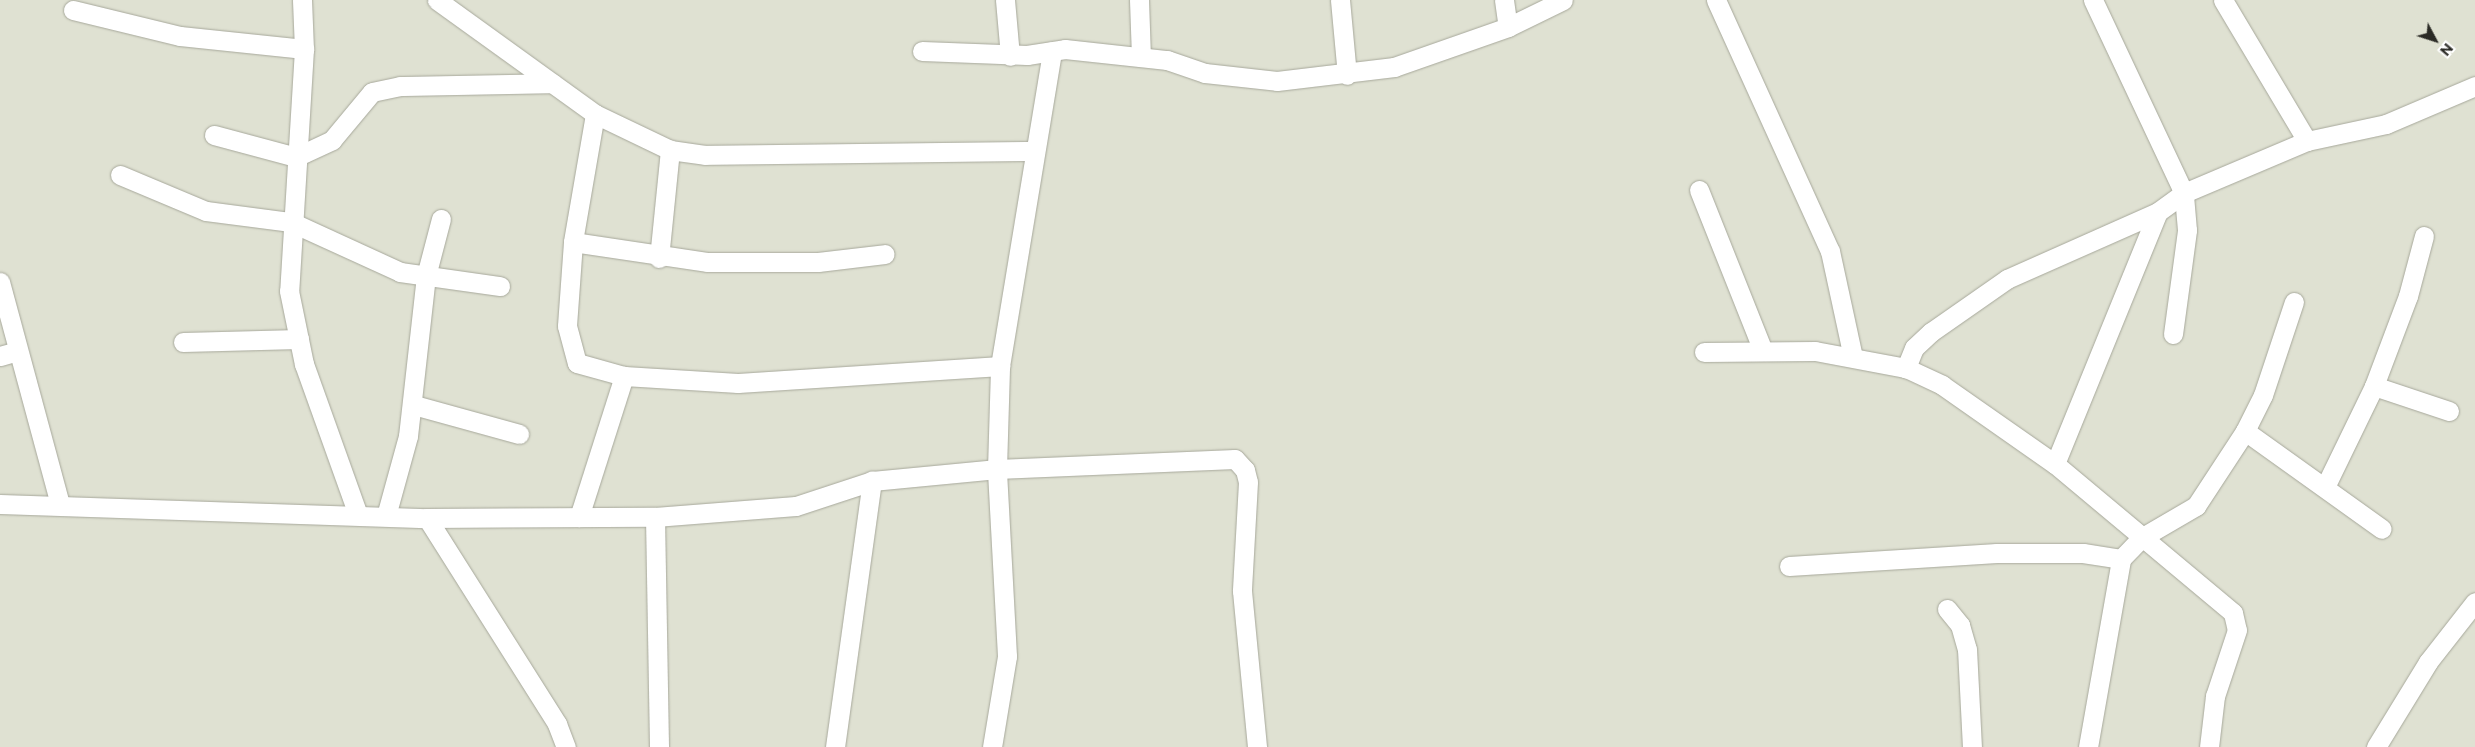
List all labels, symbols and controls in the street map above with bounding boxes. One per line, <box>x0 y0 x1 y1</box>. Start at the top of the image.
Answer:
north arrow <box>2410 15 2460 65</box>
text: N <box>2436 40 2457 60</box>

